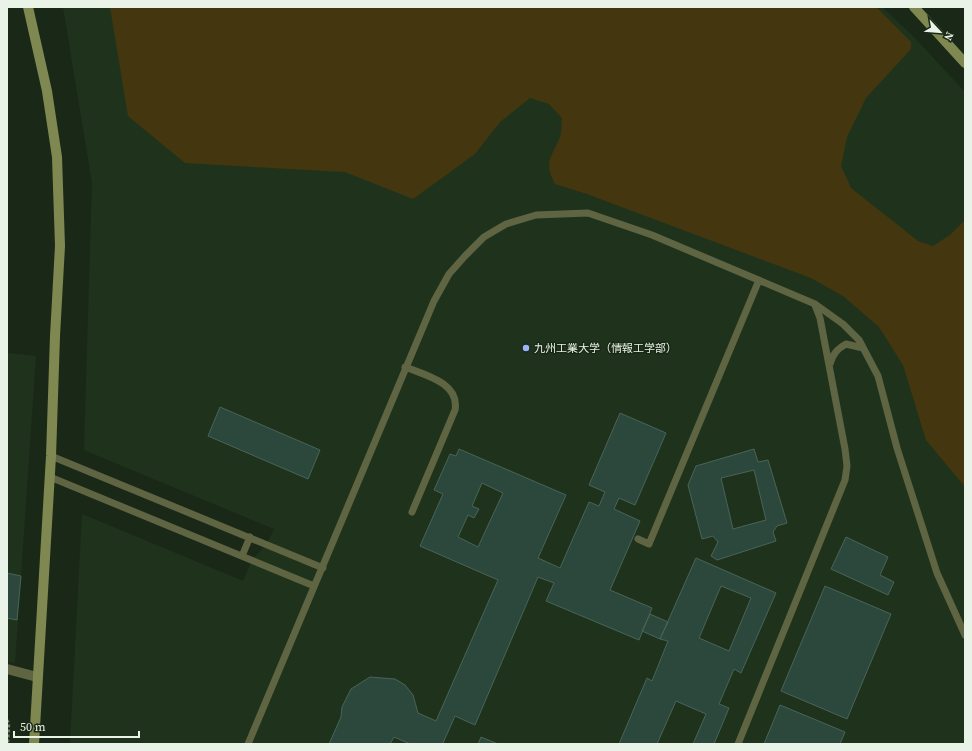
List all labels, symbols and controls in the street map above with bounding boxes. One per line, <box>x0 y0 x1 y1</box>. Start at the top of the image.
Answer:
north arrow <box>920 12 960 52</box>
text: N <box>940 29 957 43</box>
place label: 九州工業大学（情報工学部） <box>534 341 677 356</box>
marker: 九州工業大学（情報工学部） <box>521 343 531 353</box>
scale bar <box>14 713 139 739</box>
text: 50 m <box>20 719 46 735</box>

